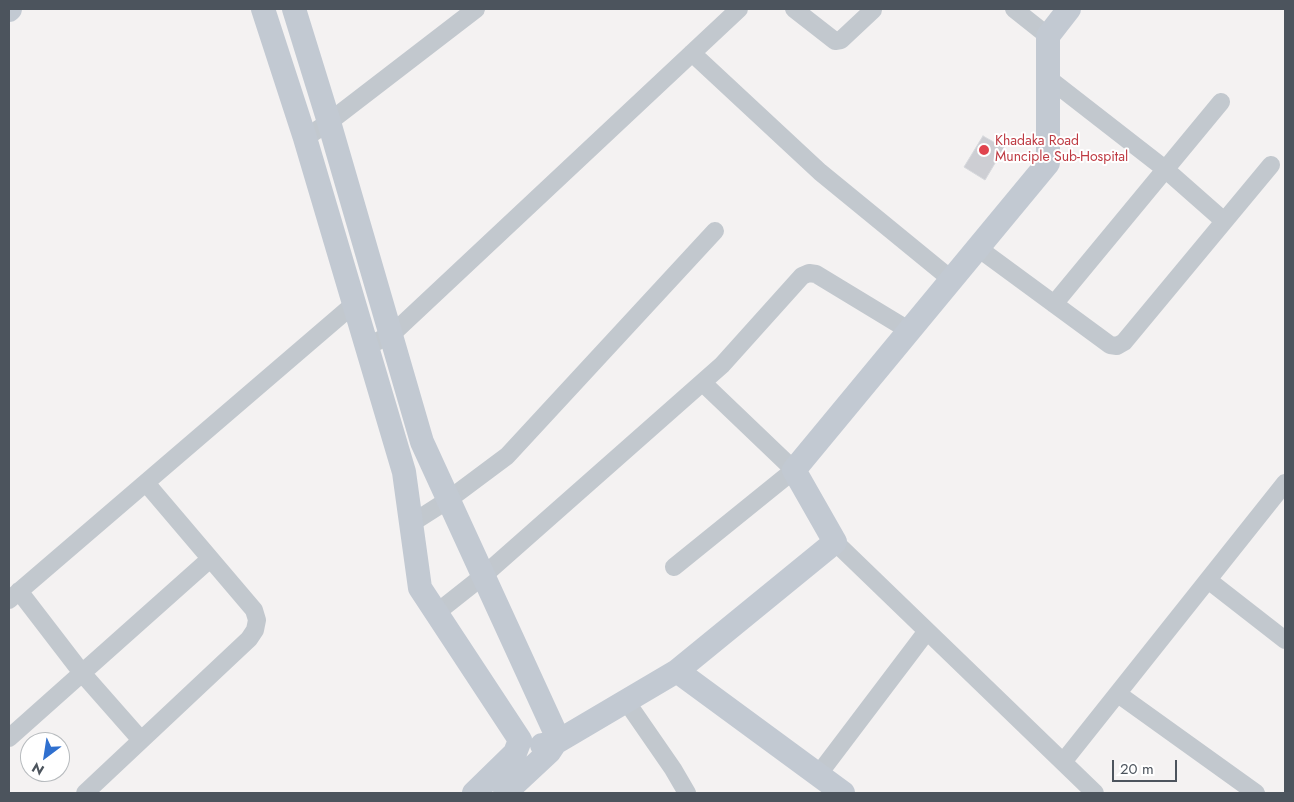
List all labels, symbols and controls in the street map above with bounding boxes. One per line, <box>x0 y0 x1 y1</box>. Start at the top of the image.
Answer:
place label: Khadaka Road Munciple Sub-Hospital <box>995 134 1128 166</box>
marker: Khadaka Road Munciple Sub-Hospital <box>977 143 991 157</box>
north arrow <box>20 732 70 782</box>
scale bar <box>1114 750 1179 782</box>
text: N <box>28 758 48 780</box>
text: 20 m <box>1120 758 1154 780</box>

